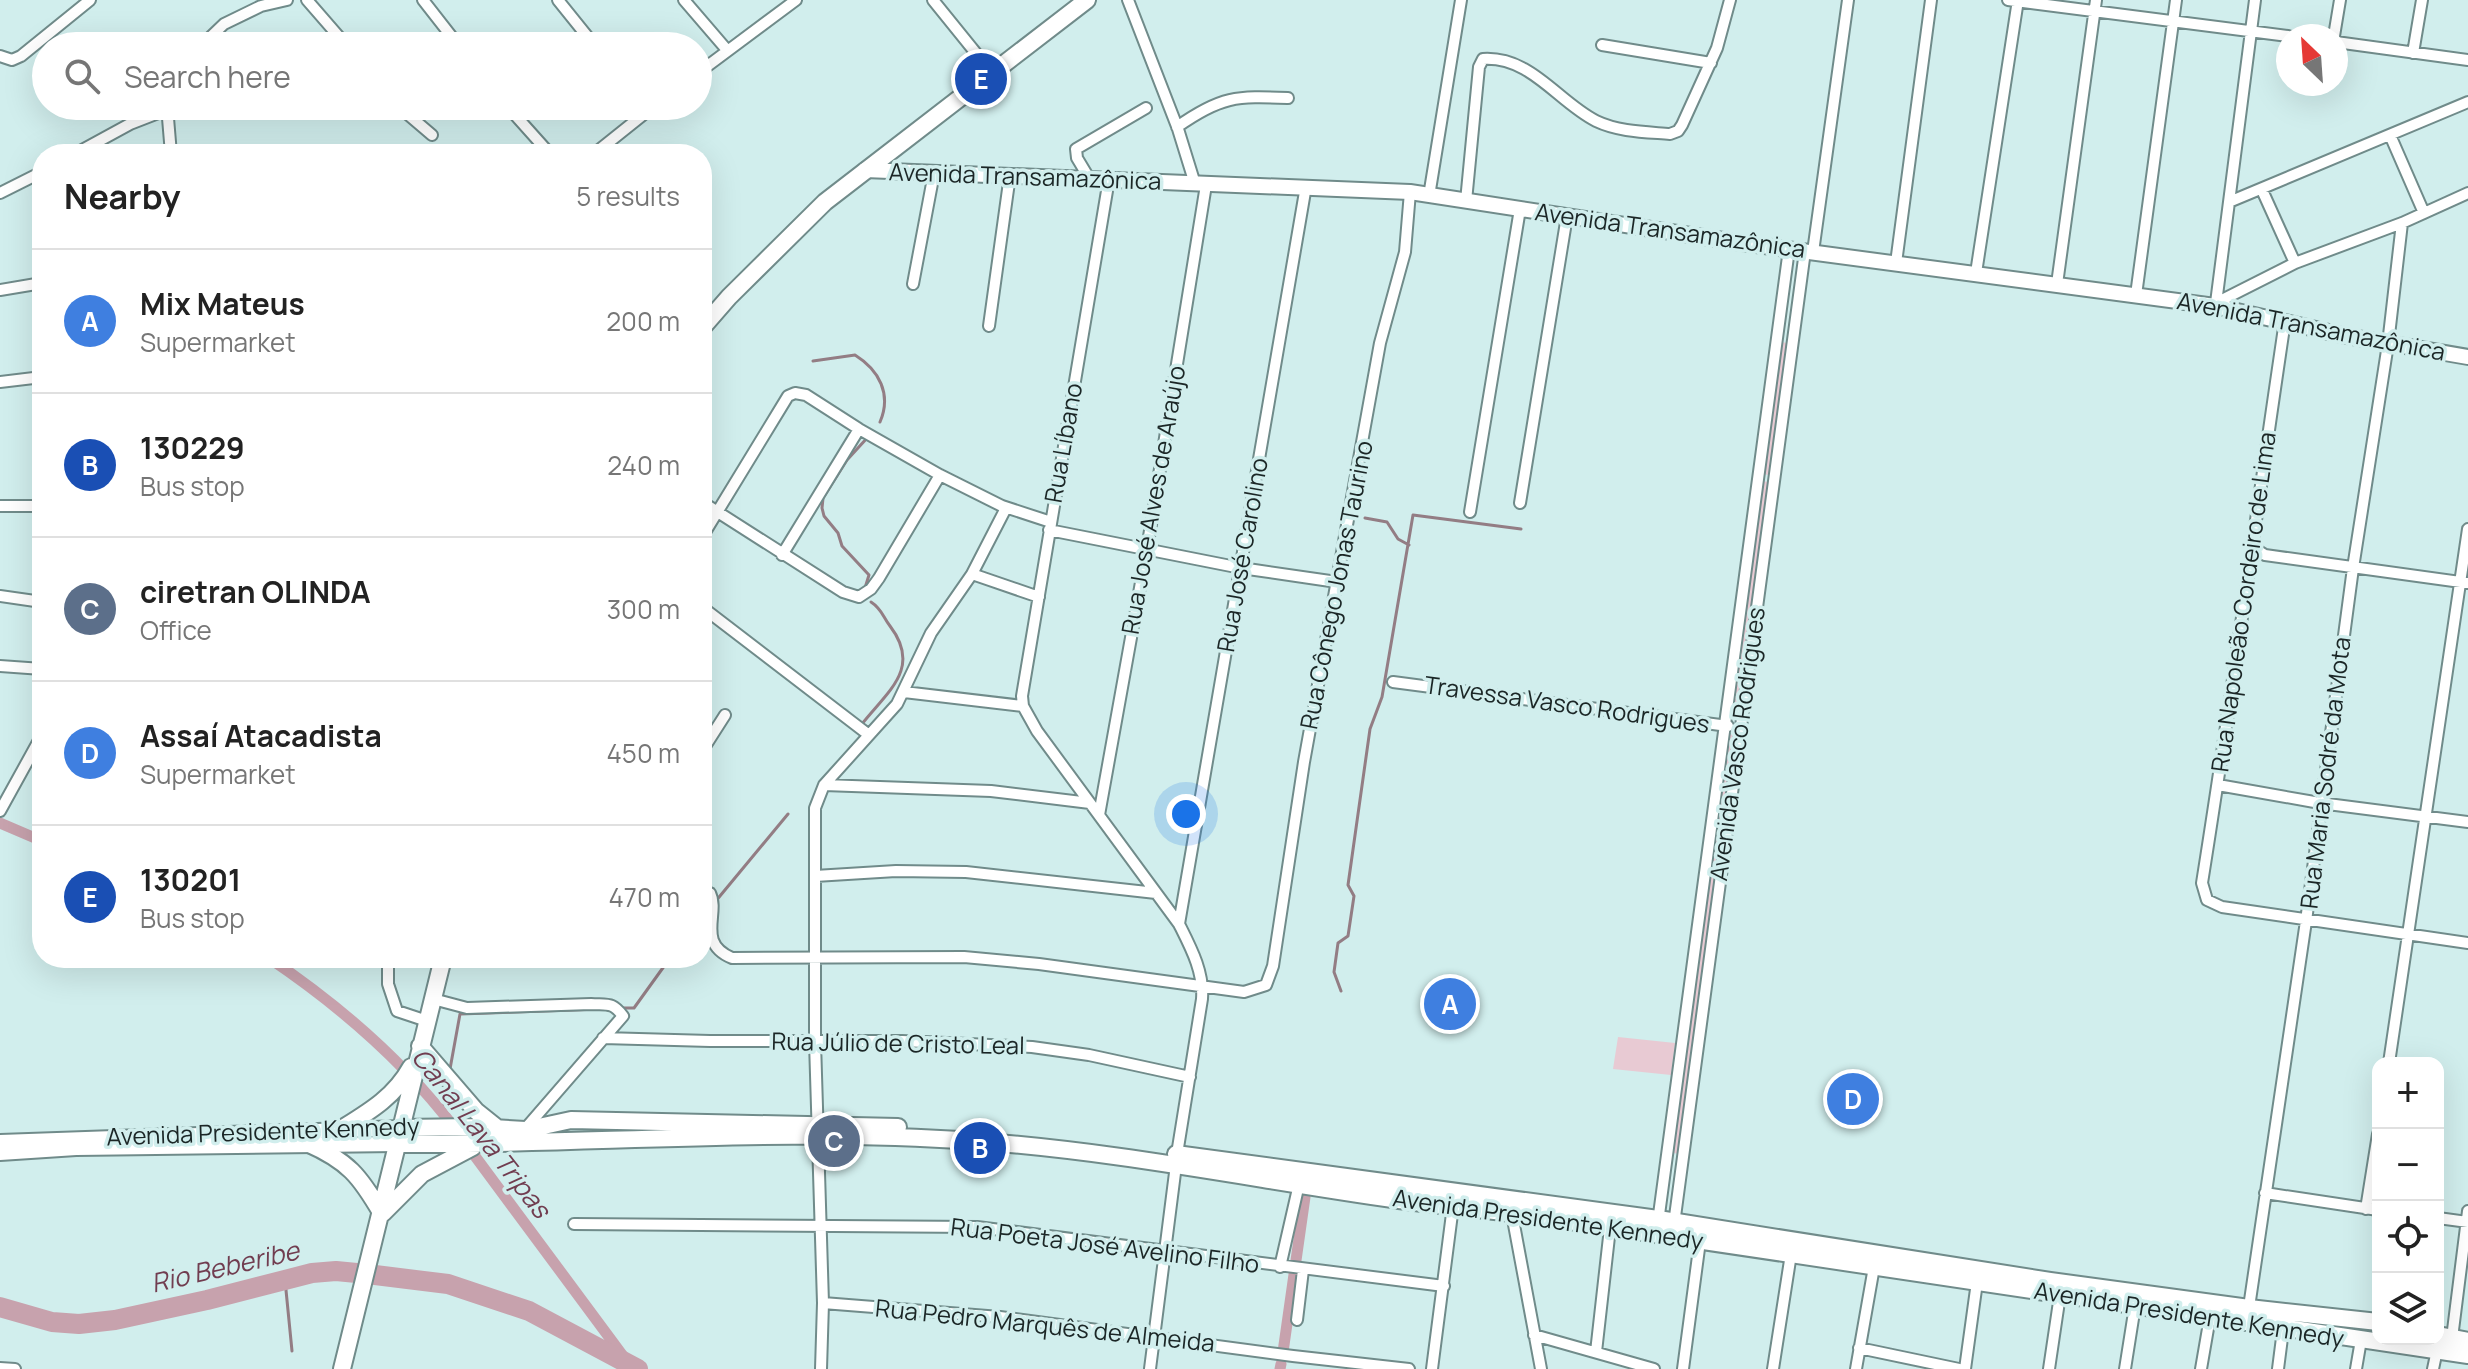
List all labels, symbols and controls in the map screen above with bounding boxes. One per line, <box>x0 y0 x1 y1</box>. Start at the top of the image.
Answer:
north arrow <box>2276 24 2348 96</box>
search box <box>32 32 712 120</box>
pin: E <box>955 49 1007 109</box>
icon: search <box>60 54 104 98</box>
text: Search here <box>124 56 291 97</box>
street label: Avenida Transamazônica <box>888 154 1162 197</box>
text: Nearby <box>64 173 180 219</box>
text: 5 results <box>576 178 680 214</box>
street label: Avenida Transamazônica <box>1533 194 1808 265</box>
text: Mix Mateus <box>140 283 305 324</box>
street label: Avenida Transamazônica <box>2174 283 2448 368</box>
text: A <box>81 303 99 339</box>
text: 200 m <box>606 303 680 339</box>
text: Supermarket <box>140 324 296 360</box>
street label: Rua José Alves de Araújo <box>1113 363 1192 637</box>
street label: Rua Líbano <box>1036 380 1089 505</box>
text: 130229 <box>140 427 245 468</box>
street label: Rua Napoleão Cordeiro de Lima <box>2202 430 2283 774</box>
street label: Rua Cônego Jonas Taurino <box>1291 438 1380 732</box>
text: B <box>82 447 98 483</box>
text: 240 m <box>607 447 680 483</box>
street label: Rua José Carolino <box>1208 455 1275 655</box>
text: Bus stop <box>140 468 245 504</box>
text: ciretran OLINDA <box>140 571 371 612</box>
text: C <box>80 591 100 627</box>
text: 300 m <box>607 591 680 627</box>
street label: Avenida Vasco Rodrigues <box>1701 605 1772 883</box>
text: Office <box>140 612 212 648</box>
street label: Rua Maria Sodré da Mota <box>2291 635 2358 911</box>
street label: Travessa Vasco Rodrigues <box>1423 667 1712 740</box>
text: Assaí Atacadista <box>140 715 382 756</box>
text: D <box>81 735 99 771</box>
text: 450 m <box>607 735 680 771</box>
text: Supermarket <box>140 756 296 792</box>
your location <box>1166 794 1206 834</box>
text: 130201 <box>140 859 241 900</box>
text: E <box>82 879 98 915</box>
text: 470 m <box>609 879 680 915</box>
text: Bus stop <box>140 900 245 936</box>
pin: A <box>1424 974 1476 1034</box>
street label: Rua Júlio de Cristo Leal <box>771 1024 1025 1061</box>
water label: Canal Lava Tripas <box>404 1040 561 1227</box>
map controls <box>2372 1057 2444 1345</box>
button: + <box>2372 1057 2444 1129</box>
pin: D <box>1827 1069 1879 1129</box>
street label: Avenida Presidente Kennedy <box>106 1109 420 1152</box>
pin: C <box>808 1111 860 1171</box>
pin: B <box>954 1118 1006 1178</box>
button: − <box>2372 1129 2444 1201</box>
street label: Avenida Presidente Kennedy <box>1391 1180 1706 1257</box>
button: locate <box>2372 1201 2444 1273</box>
street label: Rua Poeta José Avelino Filho <box>949 1209 1261 1280</box>
water label: Rio Beberibe <box>147 1231 304 1301</box>
street label: Avenida Presidente Kennedy <box>2032 1273 2347 1354</box>
button: layers <box>2372 1273 2444 1345</box>
street label: Rua Pedro Marquês de Almeida <box>874 1290 1216 1359</box>

